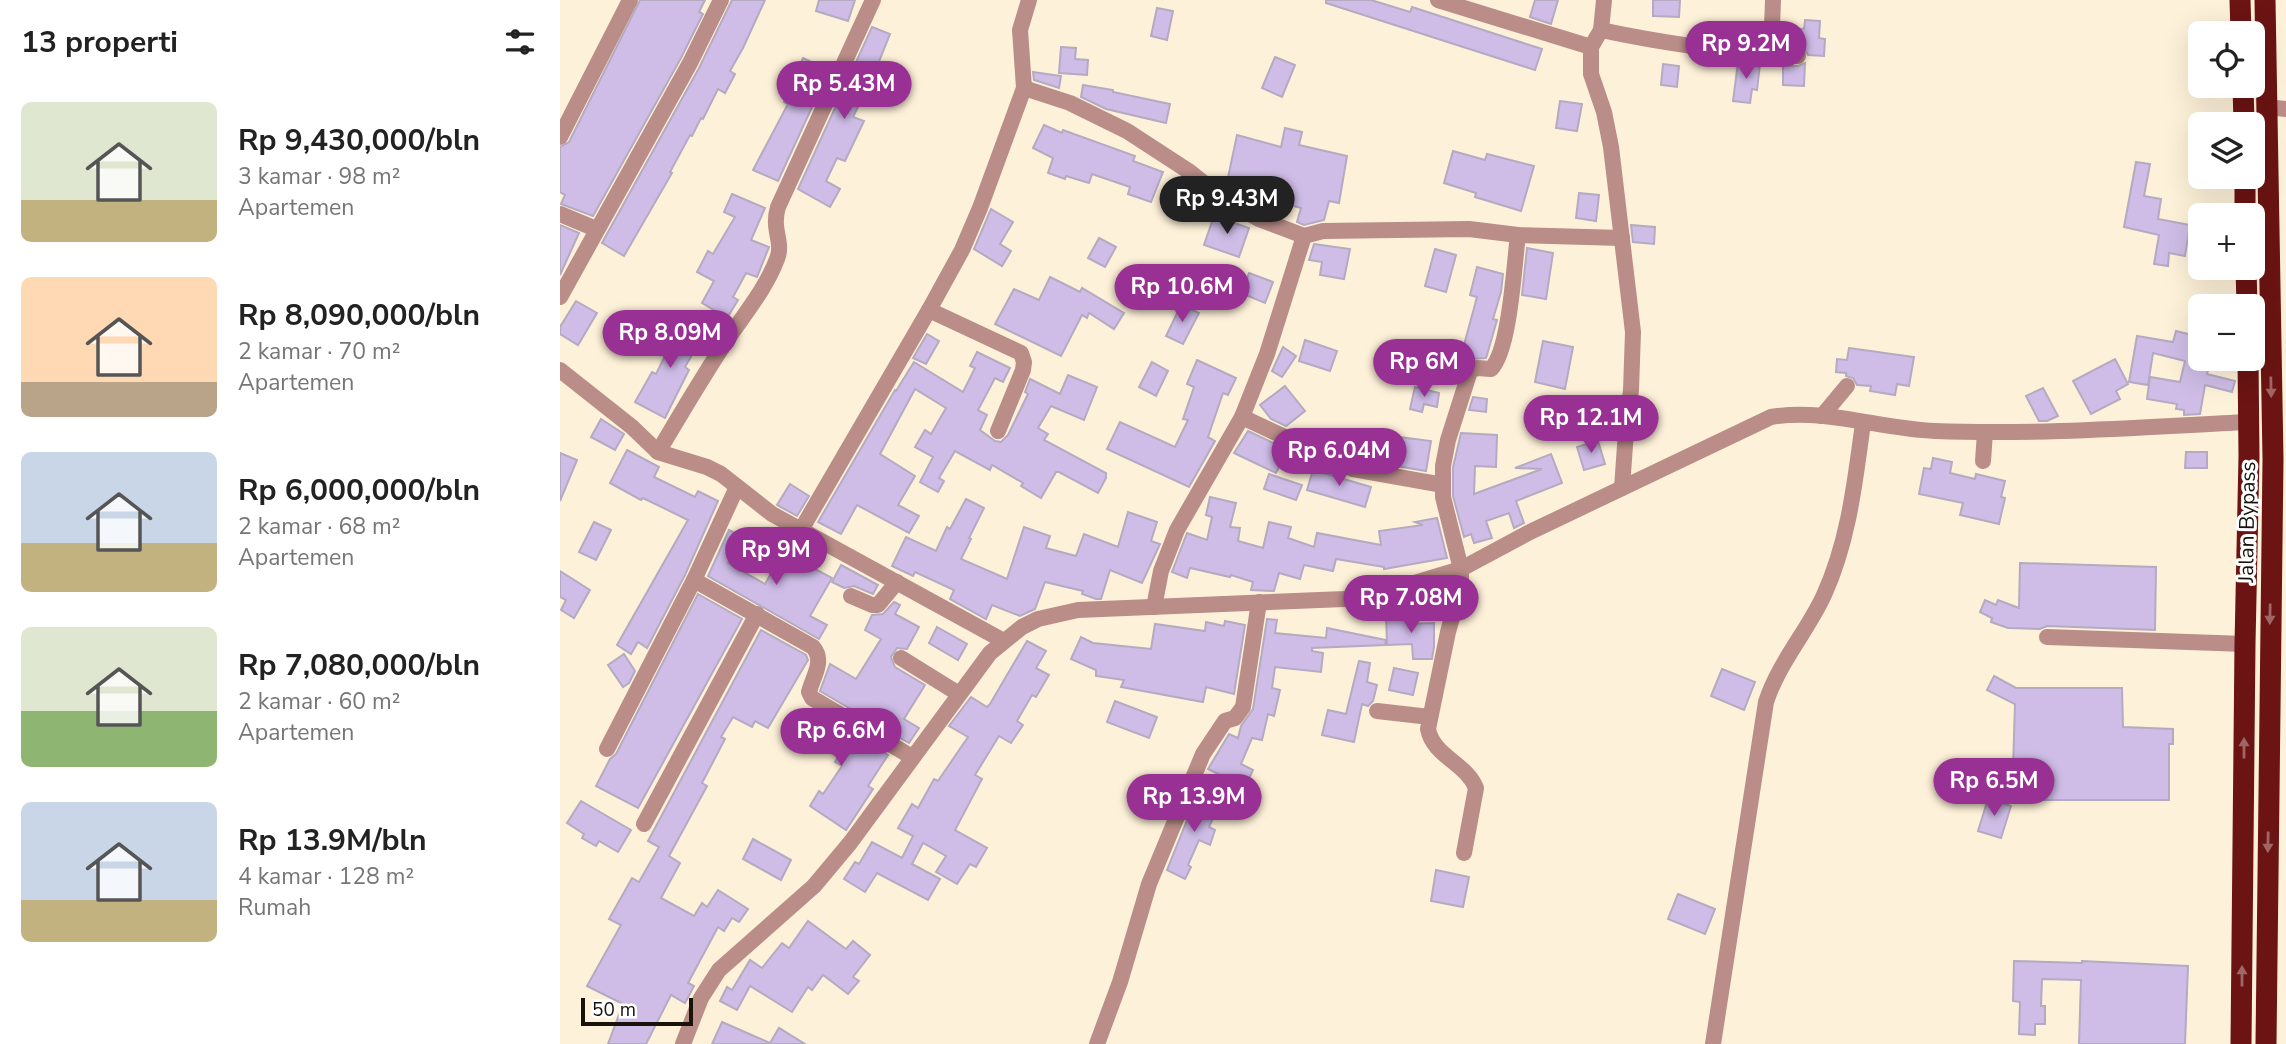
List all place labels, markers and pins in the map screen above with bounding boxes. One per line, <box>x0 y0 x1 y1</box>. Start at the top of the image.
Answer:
pin: Rp 9.2M <box>1681 22 1811 81</box>
pin: Rp 5.43M <box>772 61 916 121</box>
pin: Rp 9.43M <box>1155 176 1299 236</box>
pin: Rp 10.6M <box>1110 264 1254 324</box>
pin: Rp 8.09M <box>598 310 742 370</box>
pin: Rp 6M <box>1375 340 1473 399</box>
pin: Rp 12.1M <box>1519 396 1663 455</box>
pin: Rp 6.04M <box>1267 428 1411 488</box>
pin: Rp 9M <box>727 528 825 587</box>
pin: Rp 7.08M <box>1339 576 1483 635</box>
pin: Rp 6.6M <box>776 708 906 768</box>
pin: Rp 6.5M <box>1929 758 2059 818</box>
pin: Rp 13.9M <box>1122 774 1266 834</box>

